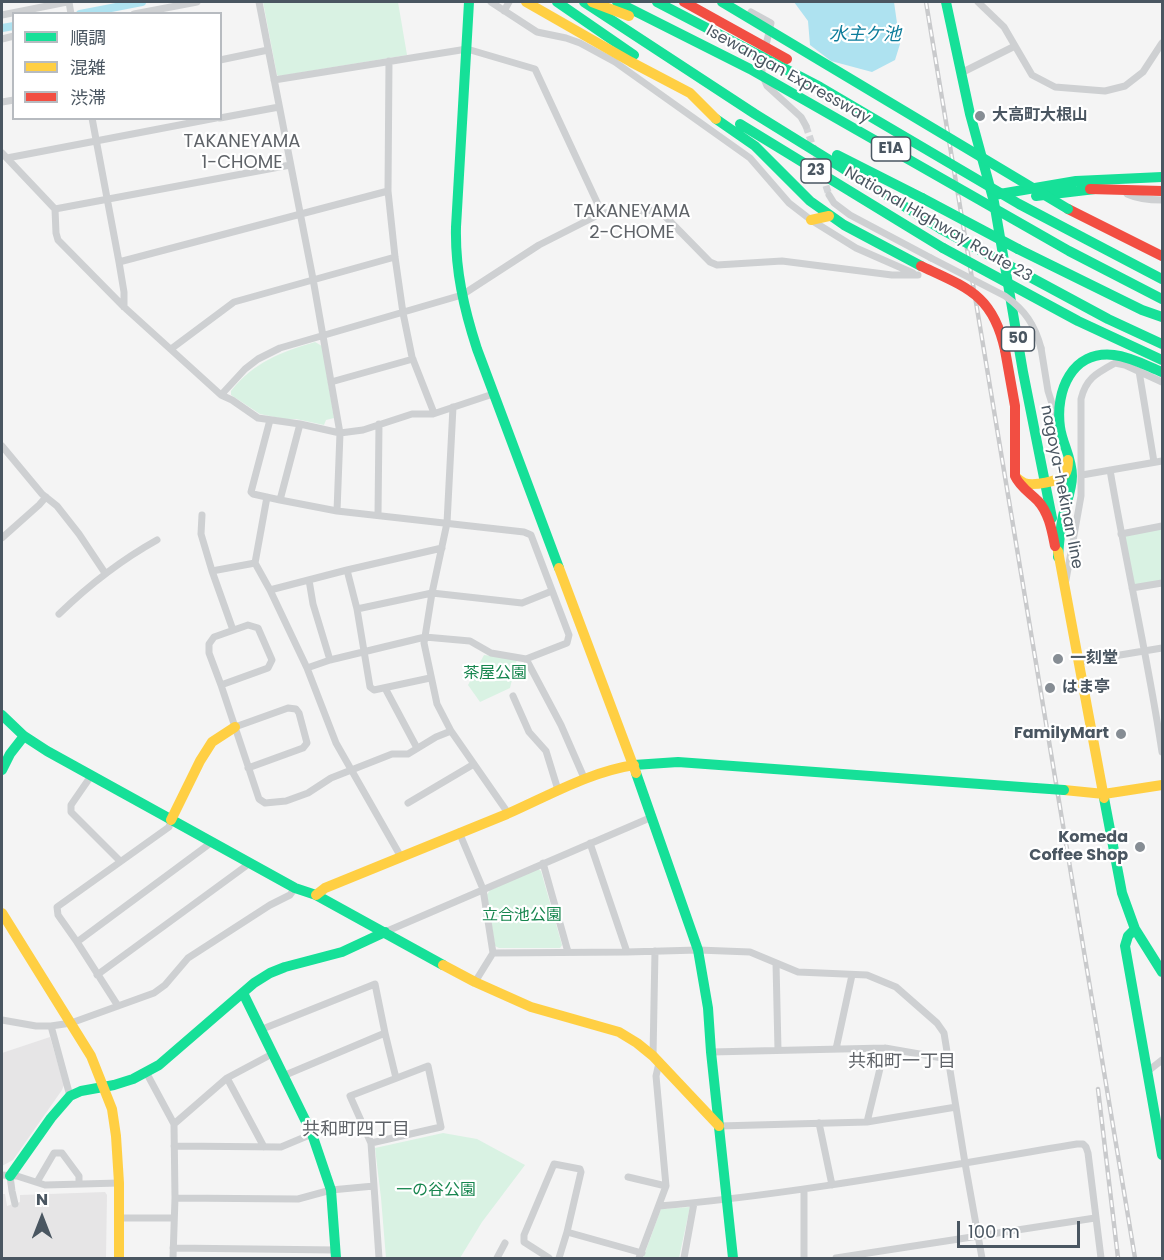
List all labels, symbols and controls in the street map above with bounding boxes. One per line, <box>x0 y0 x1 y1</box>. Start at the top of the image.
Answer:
legend <box>12 12 222 120</box>
street label: Isewangan Expressway <box>703 22 873 128</box>
water label: 水主ケ池 <box>829 24 901 46</box>
text: 順調 <box>70 25 106 50</box>
text: 混雑 <box>70 55 106 80</box>
text: 渋滞 <box>70 85 106 110</box>
place label: 大高町大根山 <box>992 106 1088 126</box>
marker: 大高町大根山 <box>973 109 987 123</box>
district label: TAKANEYAMA 1-CHOME <box>176 131 308 174</box>
road number: E1A <box>872 137 910 161</box>
road number: 23 <box>801 159 831 183</box>
street label: National Highway Route 23 <box>841 163 1035 287</box>
district label: TAKANEYAMA 2-CHOME <box>566 201 698 244</box>
road number: 50 <box>1002 327 1034 351</box>
street label: nagoya-hekinan line <box>1036 403 1086 571</box>
place label: 一刻堂 <box>1070 649 1118 669</box>
marker: 一刻堂 <box>1051 652 1065 666</box>
park label: 茶屋公園 <box>463 664 527 684</box>
place label: はま亭 <box>1062 678 1110 698</box>
marker: はま亭 <box>1043 681 1057 695</box>
place label: FamilyMart <box>1014 724 1109 744</box>
marker: FamilyMart <box>1114 727 1128 741</box>
place label: Komeda Coffee Shop <box>1029 828 1128 866</box>
marker: Komeda Coffee Shop <box>1133 840 1147 854</box>
park label: 立合池公園 <box>482 906 562 926</box>
district label: 共和町一丁目 <box>848 1051 956 1073</box>
district label: 共和町四丁目 <box>302 1119 410 1141</box>
park label: 一の谷公園 <box>396 1181 476 1201</box>
north arrow <box>12 1188 72 1248</box>
text: N <box>36 1188 48 1211</box>
scale bar <box>960 1209 1083 1247</box>
text: 100 m <box>968 1219 1020 1244</box>

